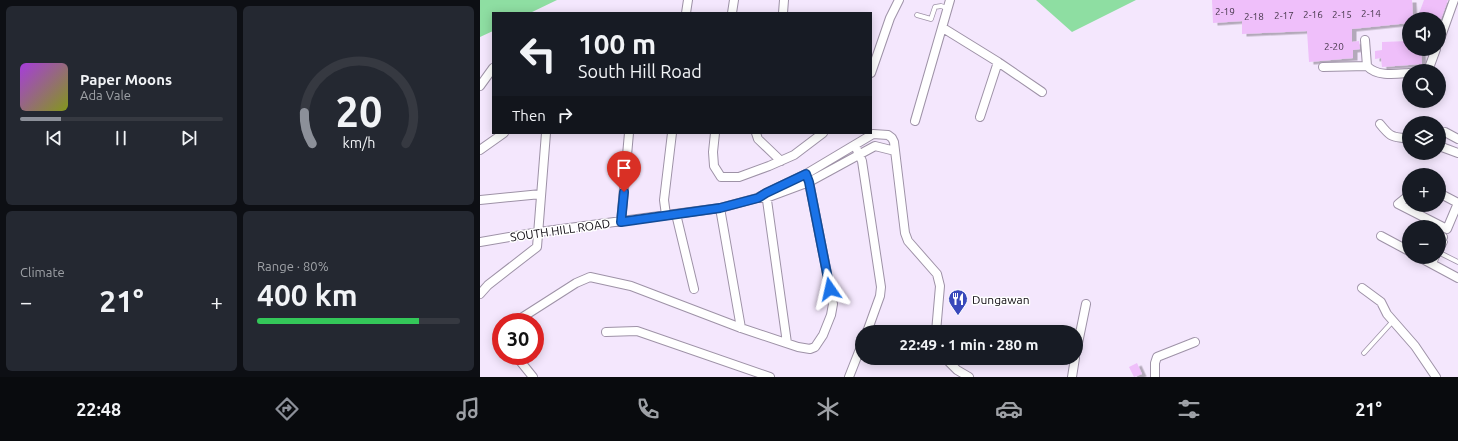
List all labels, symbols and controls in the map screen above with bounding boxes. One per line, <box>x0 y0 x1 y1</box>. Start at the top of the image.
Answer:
house number: 2-19 <box>1215 6 1235 17</box>
house number: 2-14 <box>1361 8 1381 19</box>
house number: 2-16 <box>1303 9 1323 20</box>
house number: 2-15 <box>1332 9 1352 20</box>
house number: 2-17 <box>1274 10 1294 21</box>
house number: 2-18 <box>1244 11 1264 22</box>
map controls <box>1402 12 1446 264</box>
button: sound <box>1402 12 1446 56</box>
icon: left <box>512 28 564 80</box>
text: 100 m <box>578 28 656 59</box>
house number: 2-20 <box>1324 41 1344 52</box>
text: South Hill Road <box>578 61 702 81</box>
button: search <box>1402 64 1446 108</box>
text: Paper Moons <box>80 71 172 88</box>
text: 20 <box>335 87 382 134</box>
text: Ada Vale <box>80 88 131 102</box>
icon: right <box>554 104 576 126</box>
text: Then <box>512 107 546 124</box>
button: layers <box>1402 116 1446 160</box>
icon: previous <box>43 127 65 149</box>
icon: pause <box>110 127 132 149</box>
icon: next <box>178 127 200 149</box>
text: km/h <box>342 134 375 150</box>
pin <box>607 151 641 192</box>
icon: arrive <box>613 157 635 179</box>
button: + <box>1402 168 1446 212</box>
street label: SOUTH HILL ROAD <box>509 217 611 243</box>
button: − <box>1402 220 1446 264</box>
text: Range · 80% <box>257 259 329 273</box>
text: Climate <box>20 265 65 279</box>
position arrow <box>809 268 851 310</box>
text: 400 km <box>257 278 358 312</box>
text: 21° <box>99 284 144 318</box>
restaurant icon: Dungawan <box>947 288 969 316</box>
text: − <box>20 289 32 314</box>
text: + <box>211 289 223 314</box>
place label: Dungawan <box>972 293 1030 306</box>
speed limit sign: 30 <box>492 313 544 365</box>
text: 22:49 · 1 min · 280 m <box>900 336 1038 353</box>
icon: directions <box>273 395 301 423</box>
icon: music <box>454 395 482 423</box>
icon: phone <box>634 395 662 423</box>
icon: climate <box>814 395 842 423</box>
icon: car <box>995 395 1023 423</box>
icon: filters <box>1175 395 1203 423</box>
text: 22:48 <box>76 399 121 419</box>
text: 21° <box>1355 399 1382 419</box>

